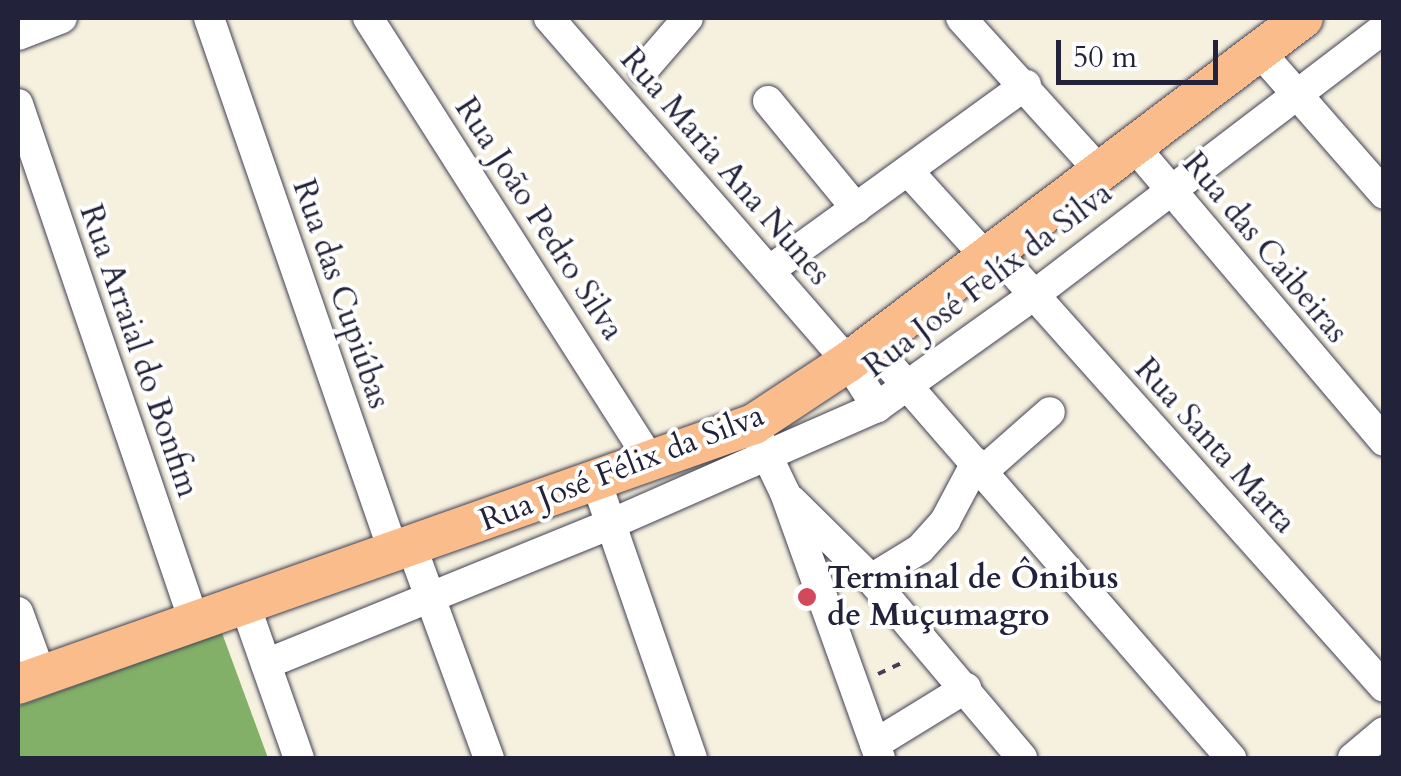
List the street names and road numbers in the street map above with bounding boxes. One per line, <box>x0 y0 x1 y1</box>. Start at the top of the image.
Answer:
street label: Rua Maria Ana Nunes <box>612 41 838 293</box>
street label: Rua João Pedro Silva <box>446 91 632 347</box>
street label: Rua das Caibeiras <box>1174 145 1356 351</box>
street label: Rua das Cupiúbas <box>284 174 398 414</box>
street label: Rua José Felíx da Silva <box>856 174 1120 386</box>
street label: Rua Arraial do Bonfim <box>71 200 207 502</box>
street label: Rua Santa Marta <box>1126 351 1304 541</box>
street label: Rua José Félix da Silva <box>475 396 769 540</box>

